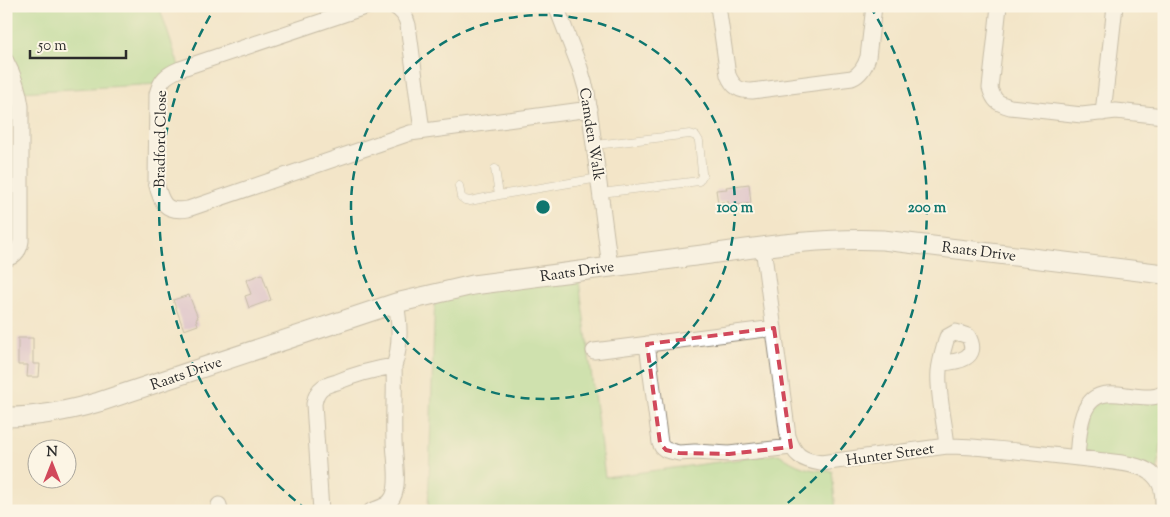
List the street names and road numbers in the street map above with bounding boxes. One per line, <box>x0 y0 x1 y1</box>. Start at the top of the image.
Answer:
street label: Camden Walk <box>573 86 608 182</box>
street label: Bradford Close <box>150 90 173 188</box>
street label: Raats Drive <box>940 238 1017 267</box>
street label: Raats Drive <box>539 257 616 288</box>
street label: Raats Drive <box>148 352 225 397</box>
street label: Hunter Street <box>845 439 936 472</box>

